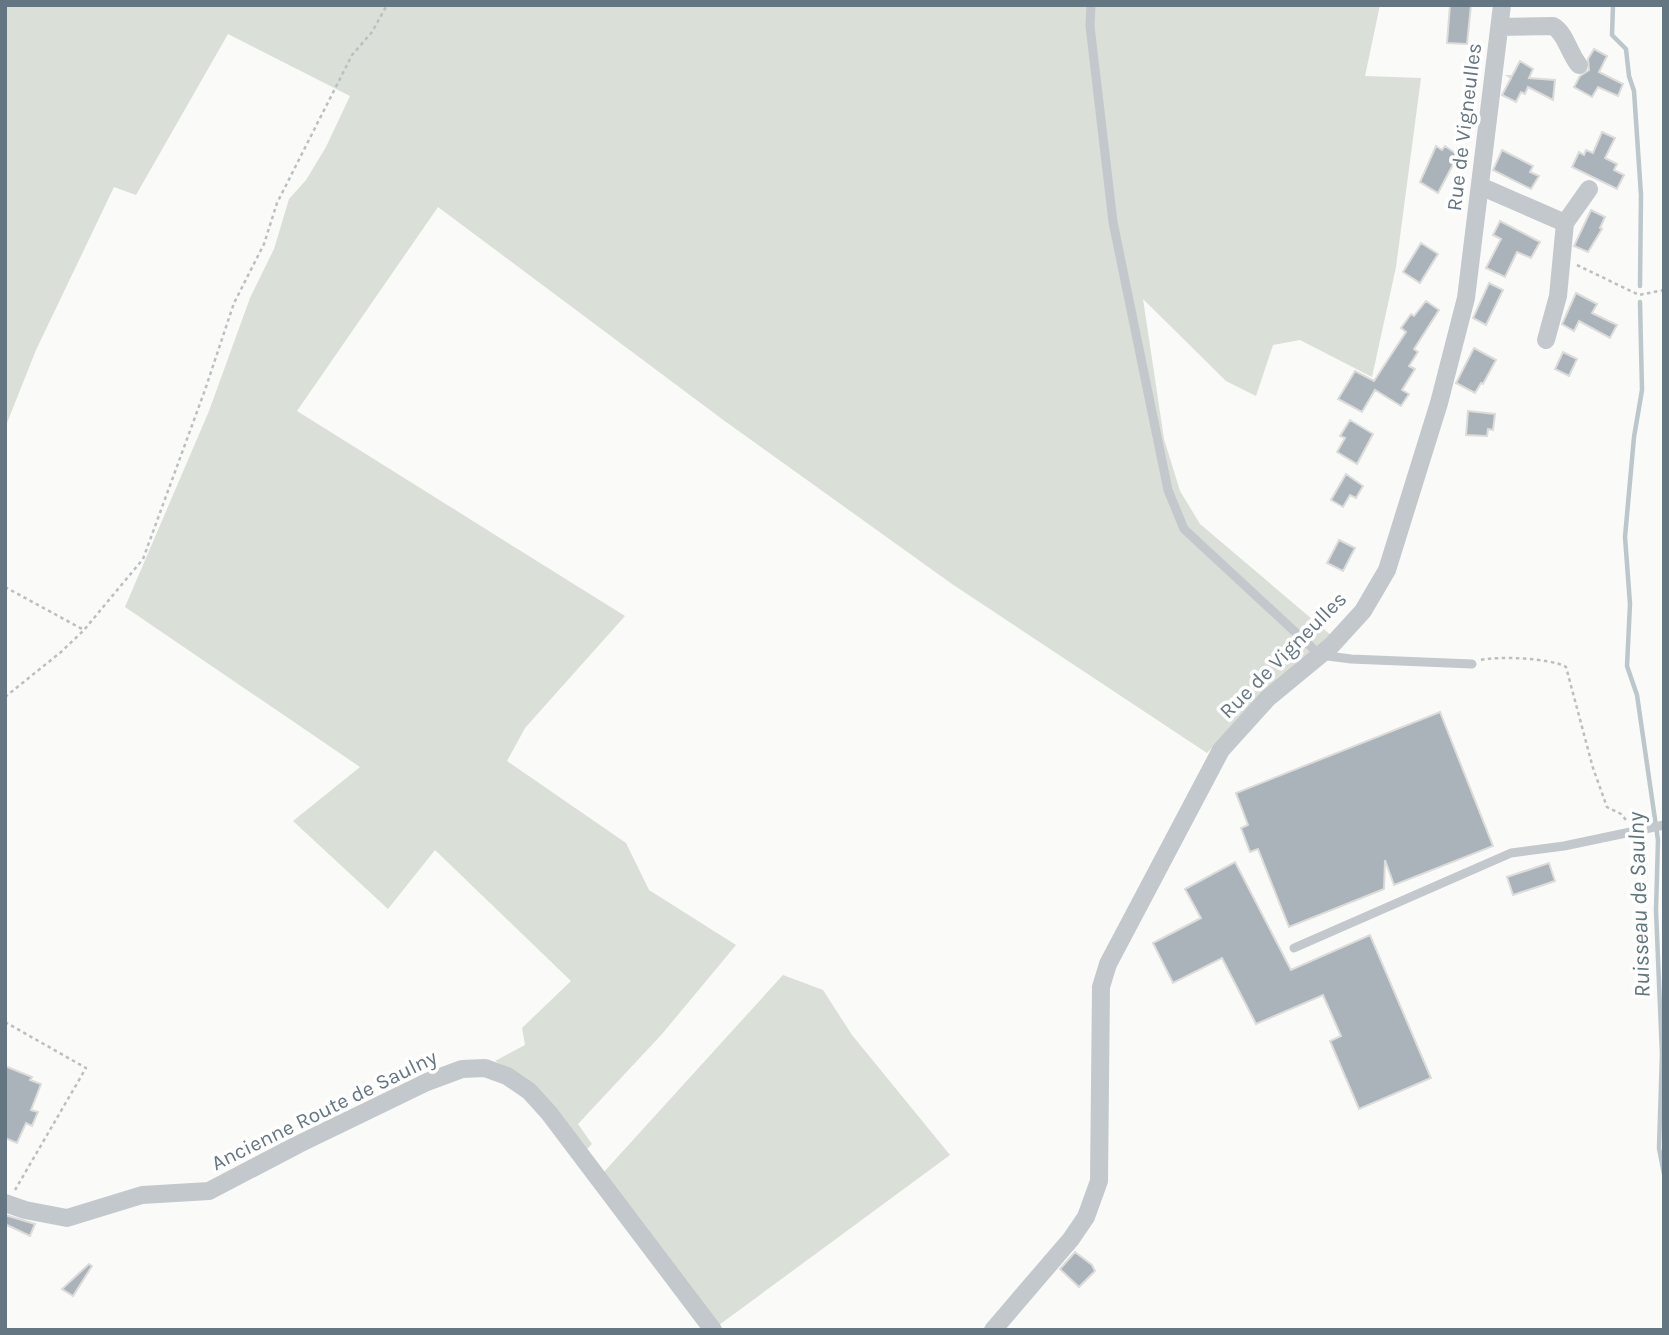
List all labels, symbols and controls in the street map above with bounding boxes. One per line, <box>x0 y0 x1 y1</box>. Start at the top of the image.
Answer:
street label: Rue de Vigneulles <box>1442 42 1486 212</box>
street label: Rue de Vigneulles <box>1215 587 1351 723</box>
water label: Ruisseau de Saulny <box>1622 811 1656 998</box>
street label: Ancienne Route de Saulny <box>207 1045 441 1175</box>

